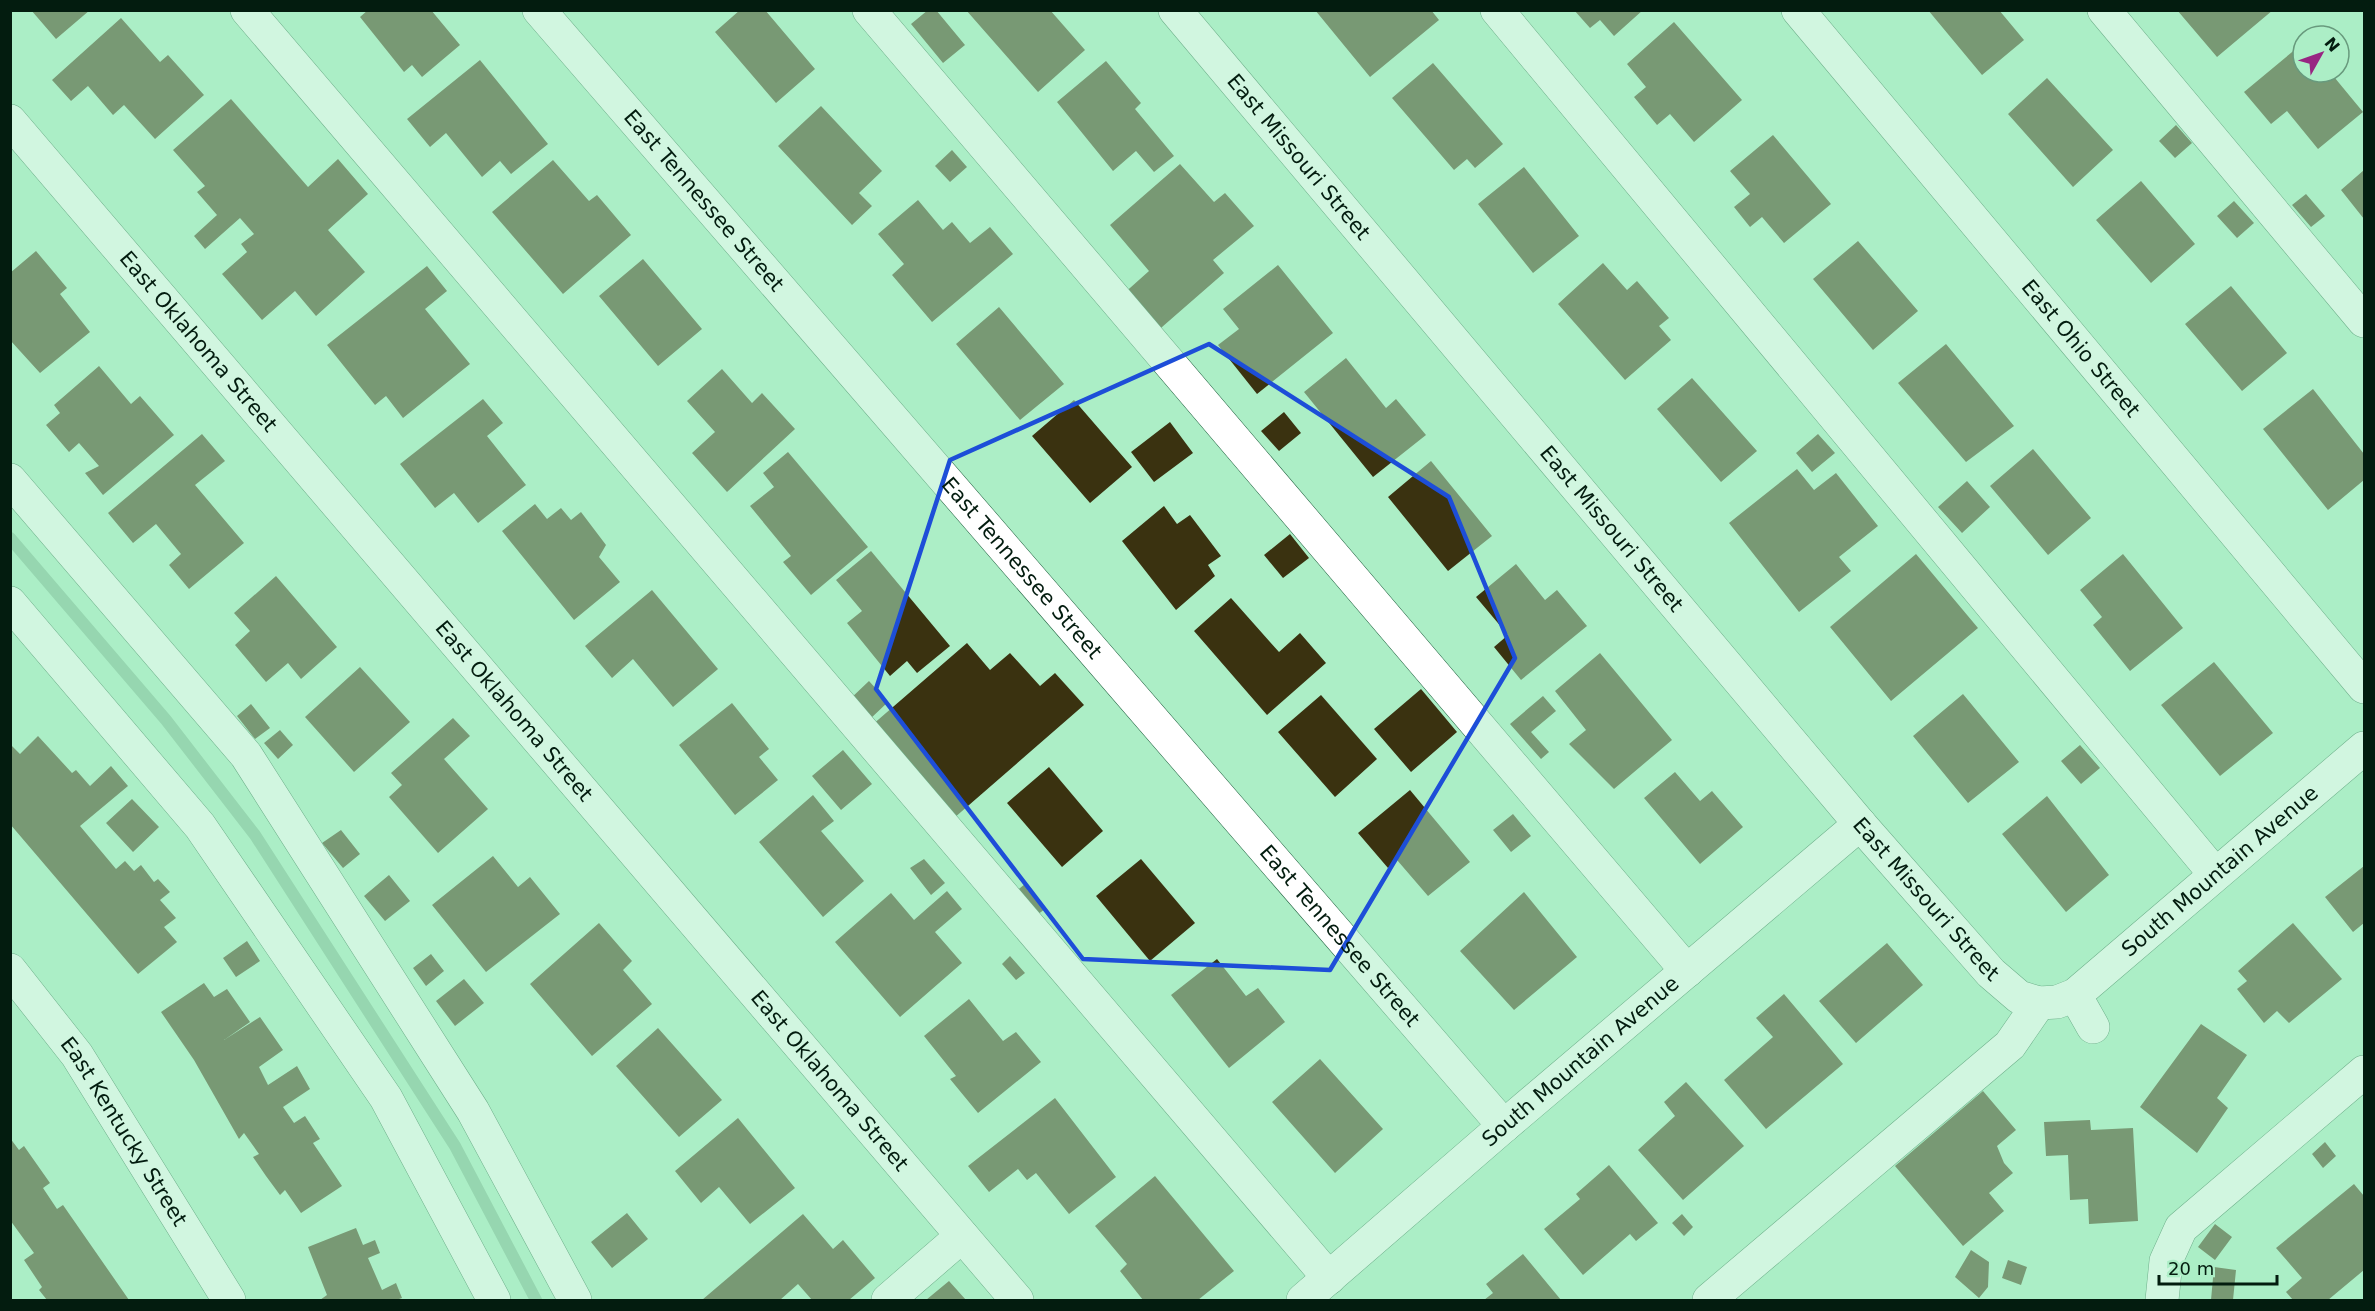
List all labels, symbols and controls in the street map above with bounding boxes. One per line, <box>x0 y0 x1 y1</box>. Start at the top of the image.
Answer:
north arrow <box>2291 24 2351 84</box>
text: N <box>2321 33 2344 56</box>
street label: East Missouri Street <box>1222 69 1375 245</box>
street label: East Tennessee Street <box>619 105 789 296</box>
street label: East Oklahoma Street <box>115 246 282 437</box>
street label: East Ohio Street <box>2017 275 2145 422</box>
street label: East Missouri Street <box>1535 441 1688 616</box>
street label: East Tennessee Street <box>937 473 1107 664</box>
street label: East Oklahoma Street <box>430 616 598 806</box>
street label: South Mountain Avenue <box>2117 781 2323 962</box>
street label: East Missouri Street <box>1848 813 2004 986</box>
street label: East Tennessee Street <box>1255 840 1425 1031</box>
street label: South Mountain Avenue <box>1477 971 1684 1151</box>
street label: East Oklahoma Street <box>746 986 913 1176</box>
street label: East Kentucky Street <box>56 1032 192 1230</box>
scale bar <box>2159 1248 2278 1286</box>
text: 20 m <box>2168 1258 2214 1279</box>

